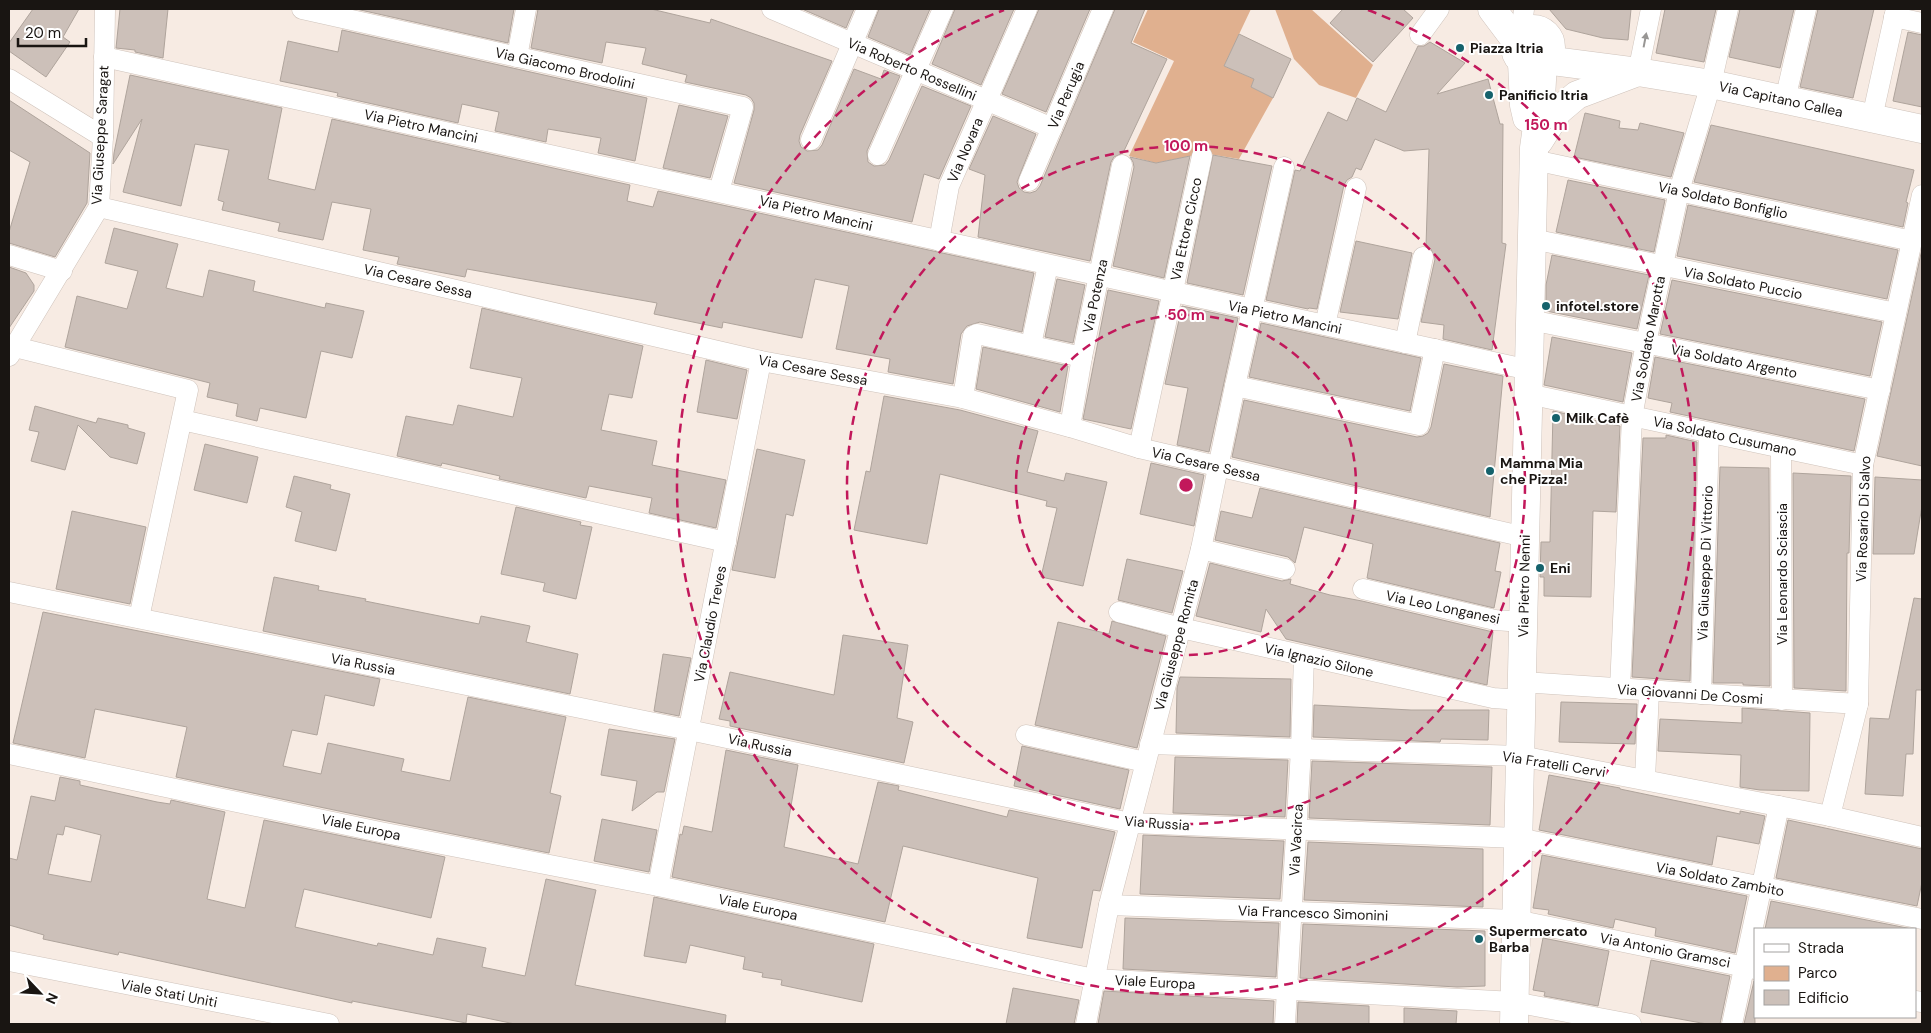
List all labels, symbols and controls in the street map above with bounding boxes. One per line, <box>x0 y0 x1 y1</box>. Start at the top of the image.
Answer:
scale bar <box>18 15 85 47</box>
text: 20 m <box>25 23 61 43</box>
one-way arrow <box>1641 32 1649 48</box>
street label: Via Roberto Rossellini <box>845 34 979 104</box>
place label: Piazza Itria <box>1470 39 1544 57</box>
marker: Piazza Itria <box>1454 42 1466 54</box>
street label: Via Giacomo Brodolini <box>493 43 637 93</box>
street label: Via Perugia <box>1044 58 1088 132</box>
street label: Via Giuseppe Saragat <box>87 65 113 205</box>
street label: Via Capitano Callea <box>1717 77 1845 121</box>
place label: Panificio Itria <box>1499 86 1588 104</box>
marker: Panificio Itria <box>1483 89 1495 101</box>
street label: Via Pietro Mancini <box>362 105 480 147</box>
street label: Via Novara <box>943 115 987 185</box>
text: 150 m <box>1525 115 1568 135</box>
text: 100 m <box>1164 136 1208 156</box>
street label: Via Ettore Cicco <box>1166 176 1206 282</box>
street label: Via Soldato Bonfiglio <box>1656 177 1790 223</box>
street label: Via Pietro Mancini <box>758 191 874 235</box>
street label: Via Potenza <box>1078 257 1112 335</box>
street label: Via Cesare Sessa <box>362 260 474 302</box>
street label: Via Soldato Puccio <box>1682 263 1804 303</box>
street label: Via Soldato Marotta <box>1627 274 1669 404</box>
street label: Via Pietro Mancini <box>1226 296 1344 338</box>
place label: infotel.store <box>1556 297 1639 315</box>
marker: infotel.store <box>1540 300 1552 312</box>
text: 50 m <box>1167 305 1205 325</box>
street label: Via Soldato Argento <box>1669 340 1799 382</box>
street label: Via Cesare Sessa <box>757 351 869 389</box>
place label: Milk Cafè <box>1566 409 1629 427</box>
marker: Milk Cafè <box>1550 412 1562 424</box>
street label: Via Soldato Cusumano <box>1651 412 1799 460</box>
street label: Via Cesare Sessa <box>1150 443 1262 485</box>
place label: Mamma Mia che Pizza! <box>1500 454 1583 488</box>
street label: Via Rosario Di Salvo <box>1852 456 1874 582</box>
marker: Mamma Mia che Pizza! <box>1484 465 1496 477</box>
centre of rings <box>1177 476 1195 494</box>
street label: Via Giuseppe Di Vittorio <box>1693 485 1717 641</box>
street label: Via Leonardo Sciascia <box>1773 503 1791 645</box>
street label: Via Pietro Nenni <box>1514 534 1534 638</box>
place label: Eni <box>1550 559 1571 577</box>
marker: Eni <box>1534 562 1546 574</box>
street label: Via Claudio Treves <box>690 564 730 684</box>
street label: Via Giuseppe Romita <box>1150 577 1202 713</box>
street label: Via Leo Longanesi <box>1384 586 1502 628</box>
street label: Via Ignazio Silone <box>1263 639 1375 681</box>
street label: Via Russia <box>329 649 397 679</box>
street label: Via Giovanni De Cosmi <box>1616 680 1764 708</box>
street label: Via Russia <box>726 729 794 761</box>
street label: Via Fratelli Cervi <box>1501 747 1607 781</box>
street label: Via Vacirca <box>1285 803 1307 877</box>
street label: Viale Europa <box>320 810 402 844</box>
street label: Via Russia <box>1124 812 1190 834</box>
street label: Via Soldato Zambito <box>1654 858 1786 900</box>
street label: Viale Europa <box>717 890 799 924</box>
street label: Via Francesco Simonini <box>1237 901 1389 925</box>
place label: Supermercato Barba <box>1489 922 1588 956</box>
legend <box>1754 928 1916 1018</box>
street label: Via Antonio Gramsci <box>1598 929 1732 971</box>
marker: Supermercato Barba <box>1473 933 1485 945</box>
text: Strada <box>1798 938 1844 958</box>
text: Parco <box>1798 963 1837 983</box>
north arrow <box>15 968 65 1018</box>
street label: Viale Europa <box>1114 971 1196 993</box>
street label: Viale Stati Uniti <box>119 975 219 1011</box>
text: Edificio <box>1798 988 1849 1008</box>
text: N <box>41 990 62 1007</box>

